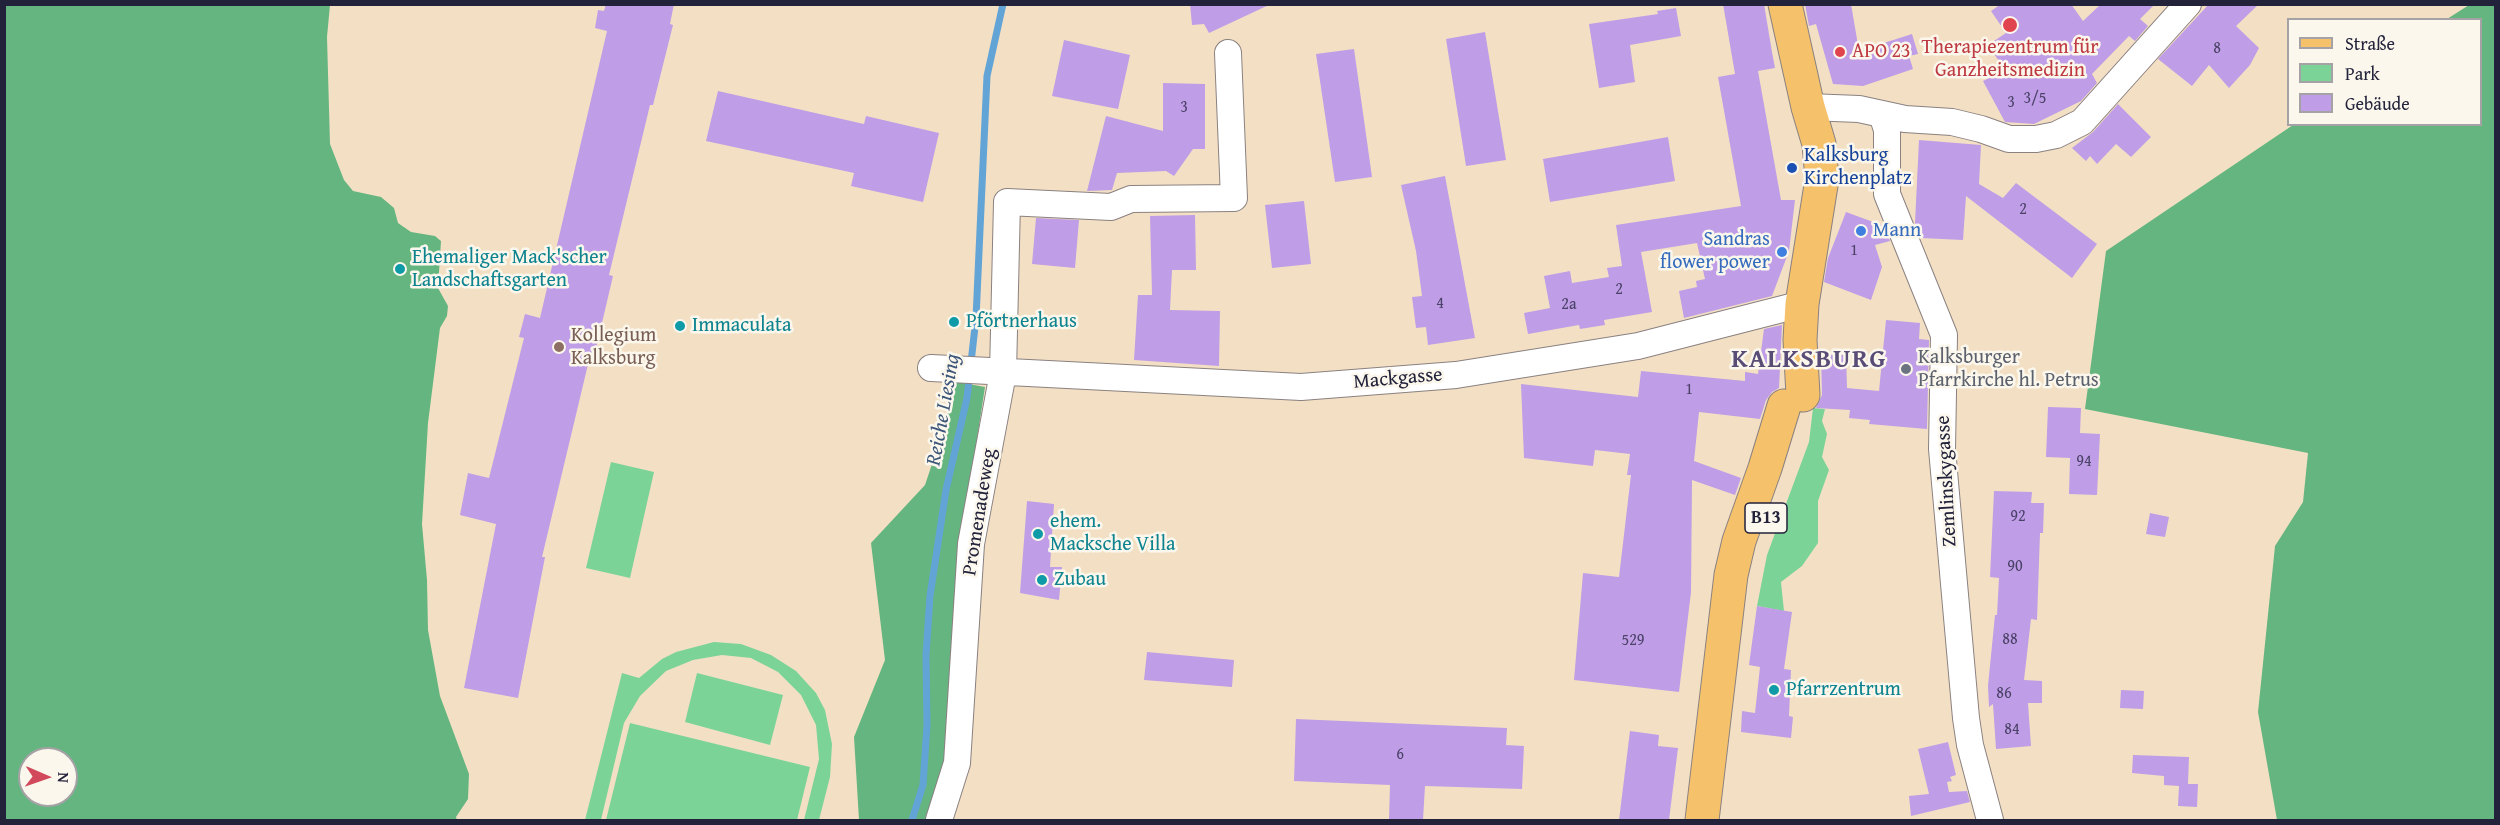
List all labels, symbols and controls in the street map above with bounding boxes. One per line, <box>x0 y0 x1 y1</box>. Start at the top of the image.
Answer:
marker: Therapiezentrum für Ganzheitsmedizin <box>2001 16 2019 34</box>
legend <box>2287 18 2482 126</box>
text: Straße <box>2345 30 2395 57</box>
place label: Therapiezentrum für Ganzheitsmedizin <box>1922 36 2098 83</box>
house number: 8 <box>2213 39 2221 59</box>
place label: APO 23 <box>1852 40 1911 64</box>
marker: APO 23 <box>1833 45 1847 59</box>
text: Park <box>2345 60 2380 87</box>
house number: 3/5 <box>2024 89 2046 109</box>
text: Gebäude <box>2345 90 2410 117</box>
house number: 3 <box>2007 93 2015 113</box>
house number: 3 <box>1180 98 1188 118</box>
place label: Kalksburg Kirchenplatz <box>1804 144 1911 191</box>
marker: Kalksburg Kirchenplatz <box>1785 161 1799 175</box>
house number: 2 <box>2019 200 2027 220</box>
place label: Mann <box>1873 219 1921 243</box>
marker: Mann <box>1854 224 1868 238</box>
place label: Sandras flower power <box>1660 228 1770 275</box>
house number: 1 <box>1850 241 1858 261</box>
marker: Sandras flower power <box>1775 245 1789 259</box>
place label: Ehemaliger Mack'scher Landschaftsgarten <box>412 246 607 293</box>
marker: Ehemaliger Mack'scher Landschaftsgarten <box>393 262 407 276</box>
house number: 2 <box>1615 280 1623 300</box>
house number: 4 <box>1436 294 1444 314</box>
house number: 2a <box>1561 295 1577 315</box>
place label: Pförtnerhaus <box>966 310 1077 334</box>
place label: Immaculata <box>692 314 792 338</box>
marker: Pförtnerhaus <box>947 315 961 329</box>
marker: Immaculata <box>673 319 687 333</box>
place label: Kollegium Kalksburg <box>571 324 656 371</box>
marker: Kollegium Kalksburg <box>552 340 566 354</box>
district label: KALKSBURG <box>1731 344 1887 376</box>
place label: Kalksburger Pfarrkirche hl. Petrus <box>1918 346 2099 393</box>
water label: Reiche Liesing <box>922 352 966 468</box>
marker: Kalksburger Pfarrkirche hl. Petrus <box>1899 362 1913 376</box>
street label: Mackgasse <box>1353 363 1443 395</box>
house number: 1 <box>1685 380 1693 400</box>
street label: Zemlinskygasse <box>1932 415 1962 547</box>
street label: Promenadeweg <box>958 447 1002 577</box>
house number: 94 <box>2076 452 2092 472</box>
road number: B13 <box>1745 503 1787 533</box>
house number: 92 <box>2010 507 2026 527</box>
place label: ehem. Macksche Villa <box>1050 510 1175 557</box>
marker: ehem. Macksche Villa <box>1031 527 1045 541</box>
house number: 90 <box>2007 557 2023 577</box>
place label: Zubau <box>1054 568 1106 592</box>
marker: Zubau <box>1035 573 1049 587</box>
house number: 88 <box>2002 630 2018 650</box>
house number: 529 <box>1621 631 1645 651</box>
place label: Pfarrzentrum <box>1786 678 1901 702</box>
marker: Pfarrzentrum <box>1767 683 1781 697</box>
house number: 86 <box>1996 684 2012 704</box>
house number: 84 <box>2004 720 2020 740</box>
house number: 6 <box>1396 745 1404 765</box>
north arrow <box>18 747 78 807</box>
text: N <box>52 772 76 783</box>

